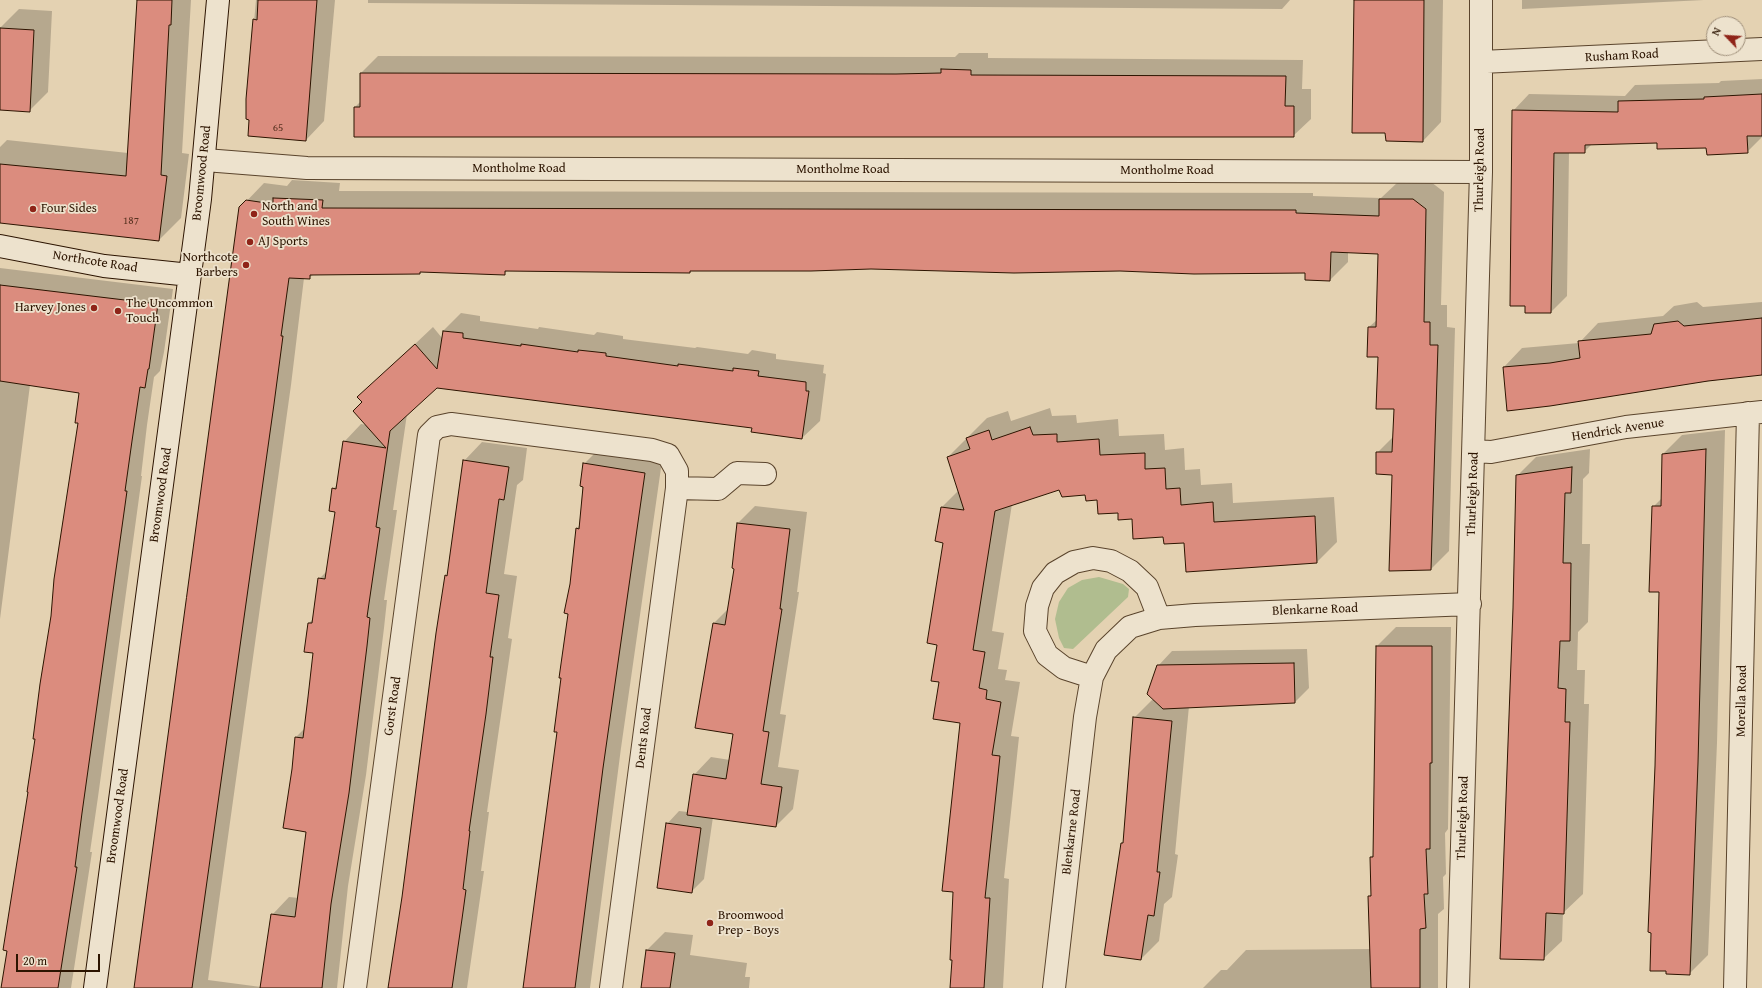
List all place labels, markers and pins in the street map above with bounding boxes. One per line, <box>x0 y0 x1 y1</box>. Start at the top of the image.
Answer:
place label: North and South Wines <box>262 199 330 230</box>
place label: Four Sides <box>41 201 97 217</box>
marker: Four Sides <box>28 204 38 214</box>
marker: North and South Wines <box>249 209 259 219</box>
place label: AJ Sports <box>258 234 308 250</box>
marker: AJ Sports <box>245 237 255 247</box>
place label: Northcote Barbers <box>183 250 238 281</box>
marker: Northcote Barbers <box>241 260 251 270</box>
place label: The Uncommon Touch <box>126 296 213 327</box>
place label: Harvey Jones <box>15 300 86 316</box>
marker: Harvey Jones <box>89 303 99 313</box>
marker: The Uncommon Touch <box>113 306 123 316</box>
place label: Broomwood Prep - Boys <box>718 908 784 939</box>
marker: Broomwood Prep - Boys <box>705 918 715 928</box>

